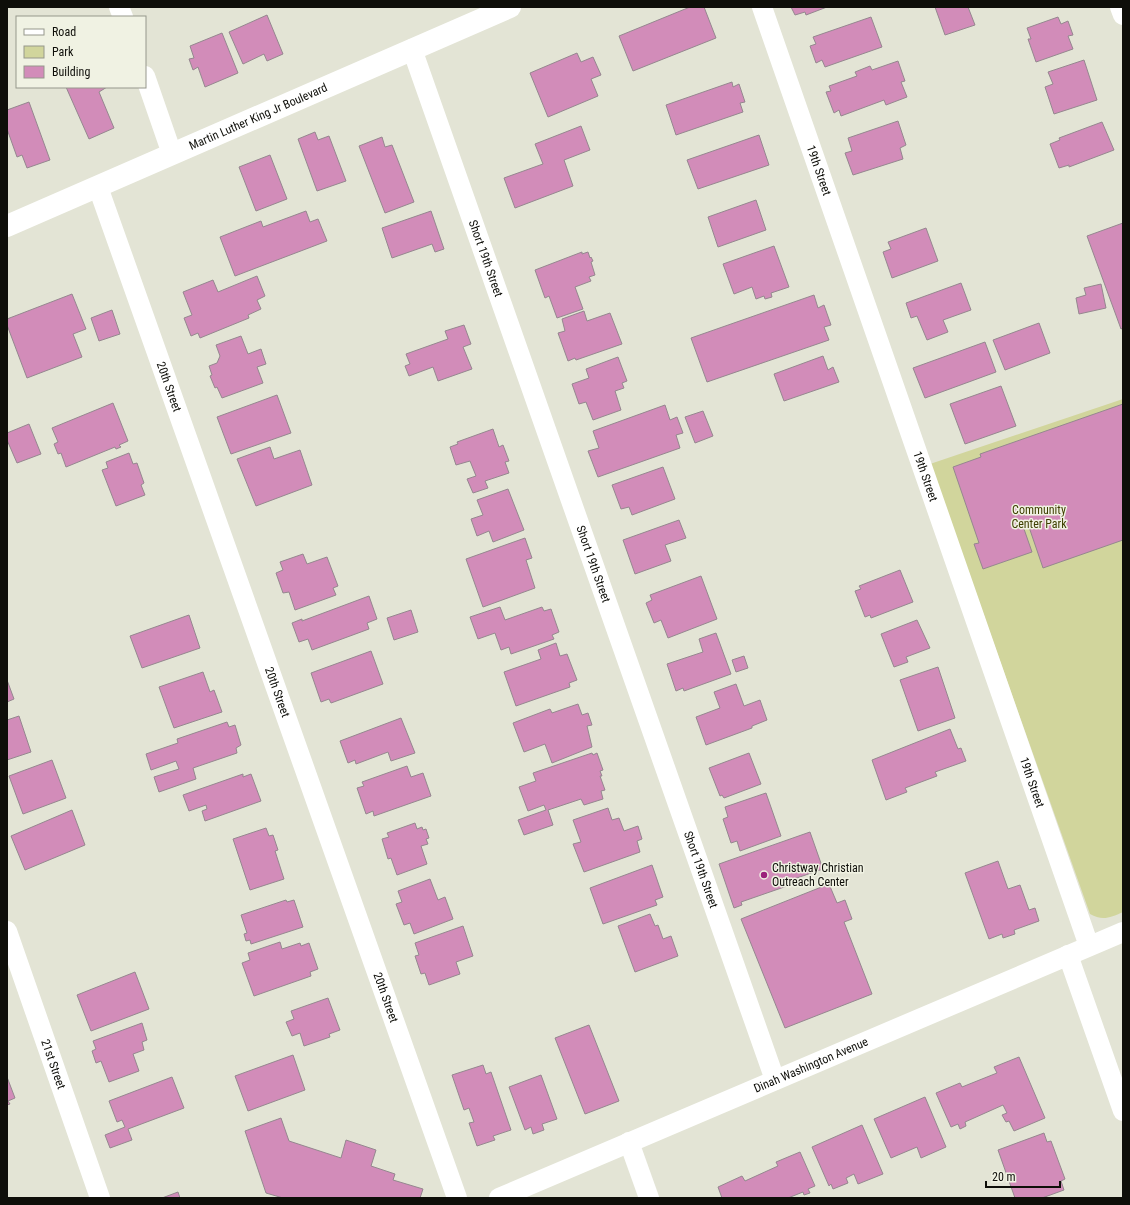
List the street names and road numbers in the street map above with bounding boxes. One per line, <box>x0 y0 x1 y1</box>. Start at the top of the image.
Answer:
street label: Martin Luther King Jr Boulevard <box>187 80 330 153</box>
street label: 19th Street <box>804 143 834 198</box>
street label: Short 19th Street <box>466 218 506 299</box>
street label: 20th Street <box>154 360 184 414</box>
street label: 19th Street <box>910 449 941 504</box>
street label: Short 19th Street <box>573 524 613 605</box>
street label: 20th Street <box>262 665 293 719</box>
street label: 19th Street <box>1017 755 1047 810</box>
street label: Short 19th Street <box>681 829 721 910</box>
street label: 20th Street <box>370 971 401 1025</box>
street label: Dinah Washington Avenue <box>752 1034 870 1096</box>
street label: 21st Street <box>38 1037 69 1091</box>

